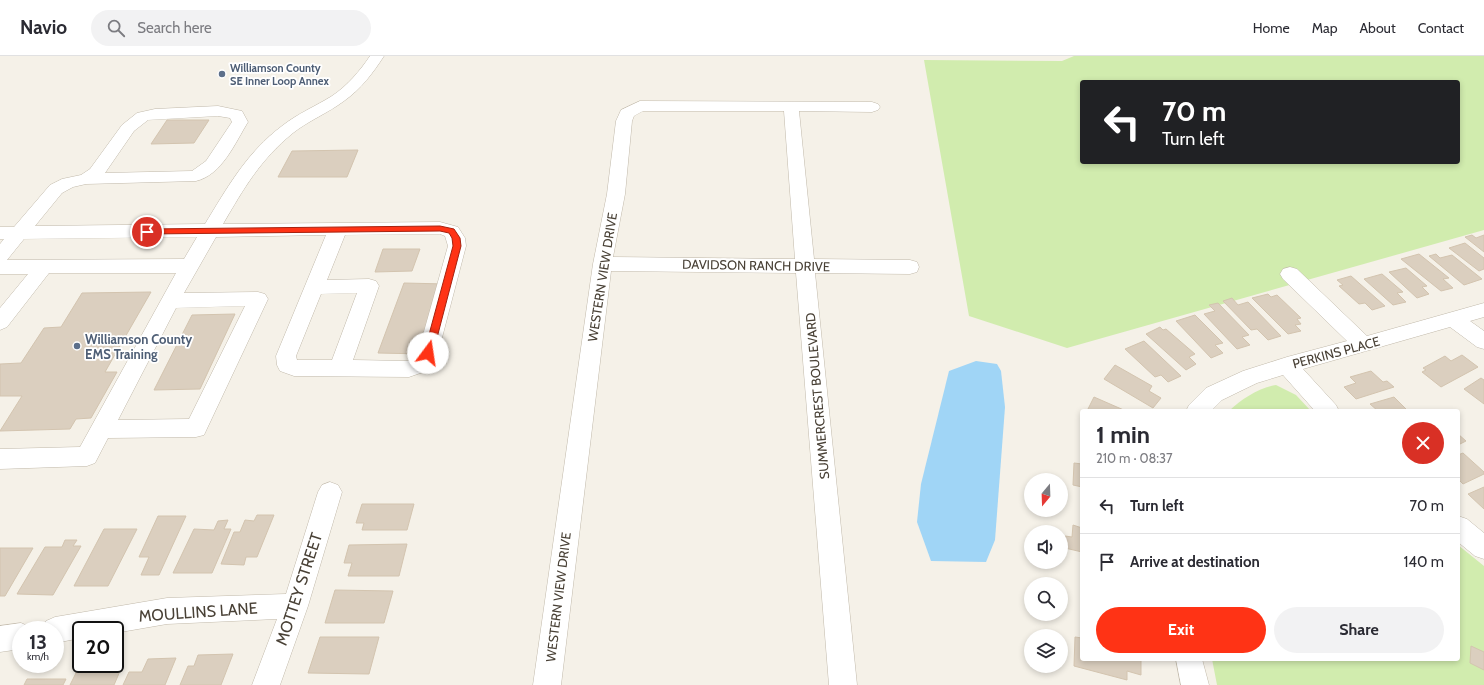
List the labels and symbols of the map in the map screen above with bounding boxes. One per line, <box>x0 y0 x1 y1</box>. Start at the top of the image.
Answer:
place label: Williamson County SE Inner Loop Annex <box>230 61 329 88</box>
marker: Williamson County SE Inner Loop Annex <box>217 69 227 79</box>
street label: WESTERN VIEW DRIVE <box>584 211 620 343</box>
pin <box>130 215 164 249</box>
street label: DAVIDSON RANCH DRIVE <box>682 256 830 274</box>
street label: SUMMERCREST BOULEVARD <box>802 312 832 480</box>
place label: Williamson County EMS Training <box>85 331 192 362</box>
position arrow <box>407 332 449 374</box>
street label: PERKINS PLACE <box>1291 333 1381 371</box>
marker: Williamson County EMS Training <box>72 341 82 351</box>
north arrow <box>1024 473 1068 517</box>
street label: MOTTEY STREET <box>272 530 326 648</box>
street label: WESTERN VIEW DRIVE <box>542 531 574 663</box>
street label: MOULLINS LANE <box>138 598 258 626</box>
speed limit sign: 20 <box>72 621 124 673</box>

